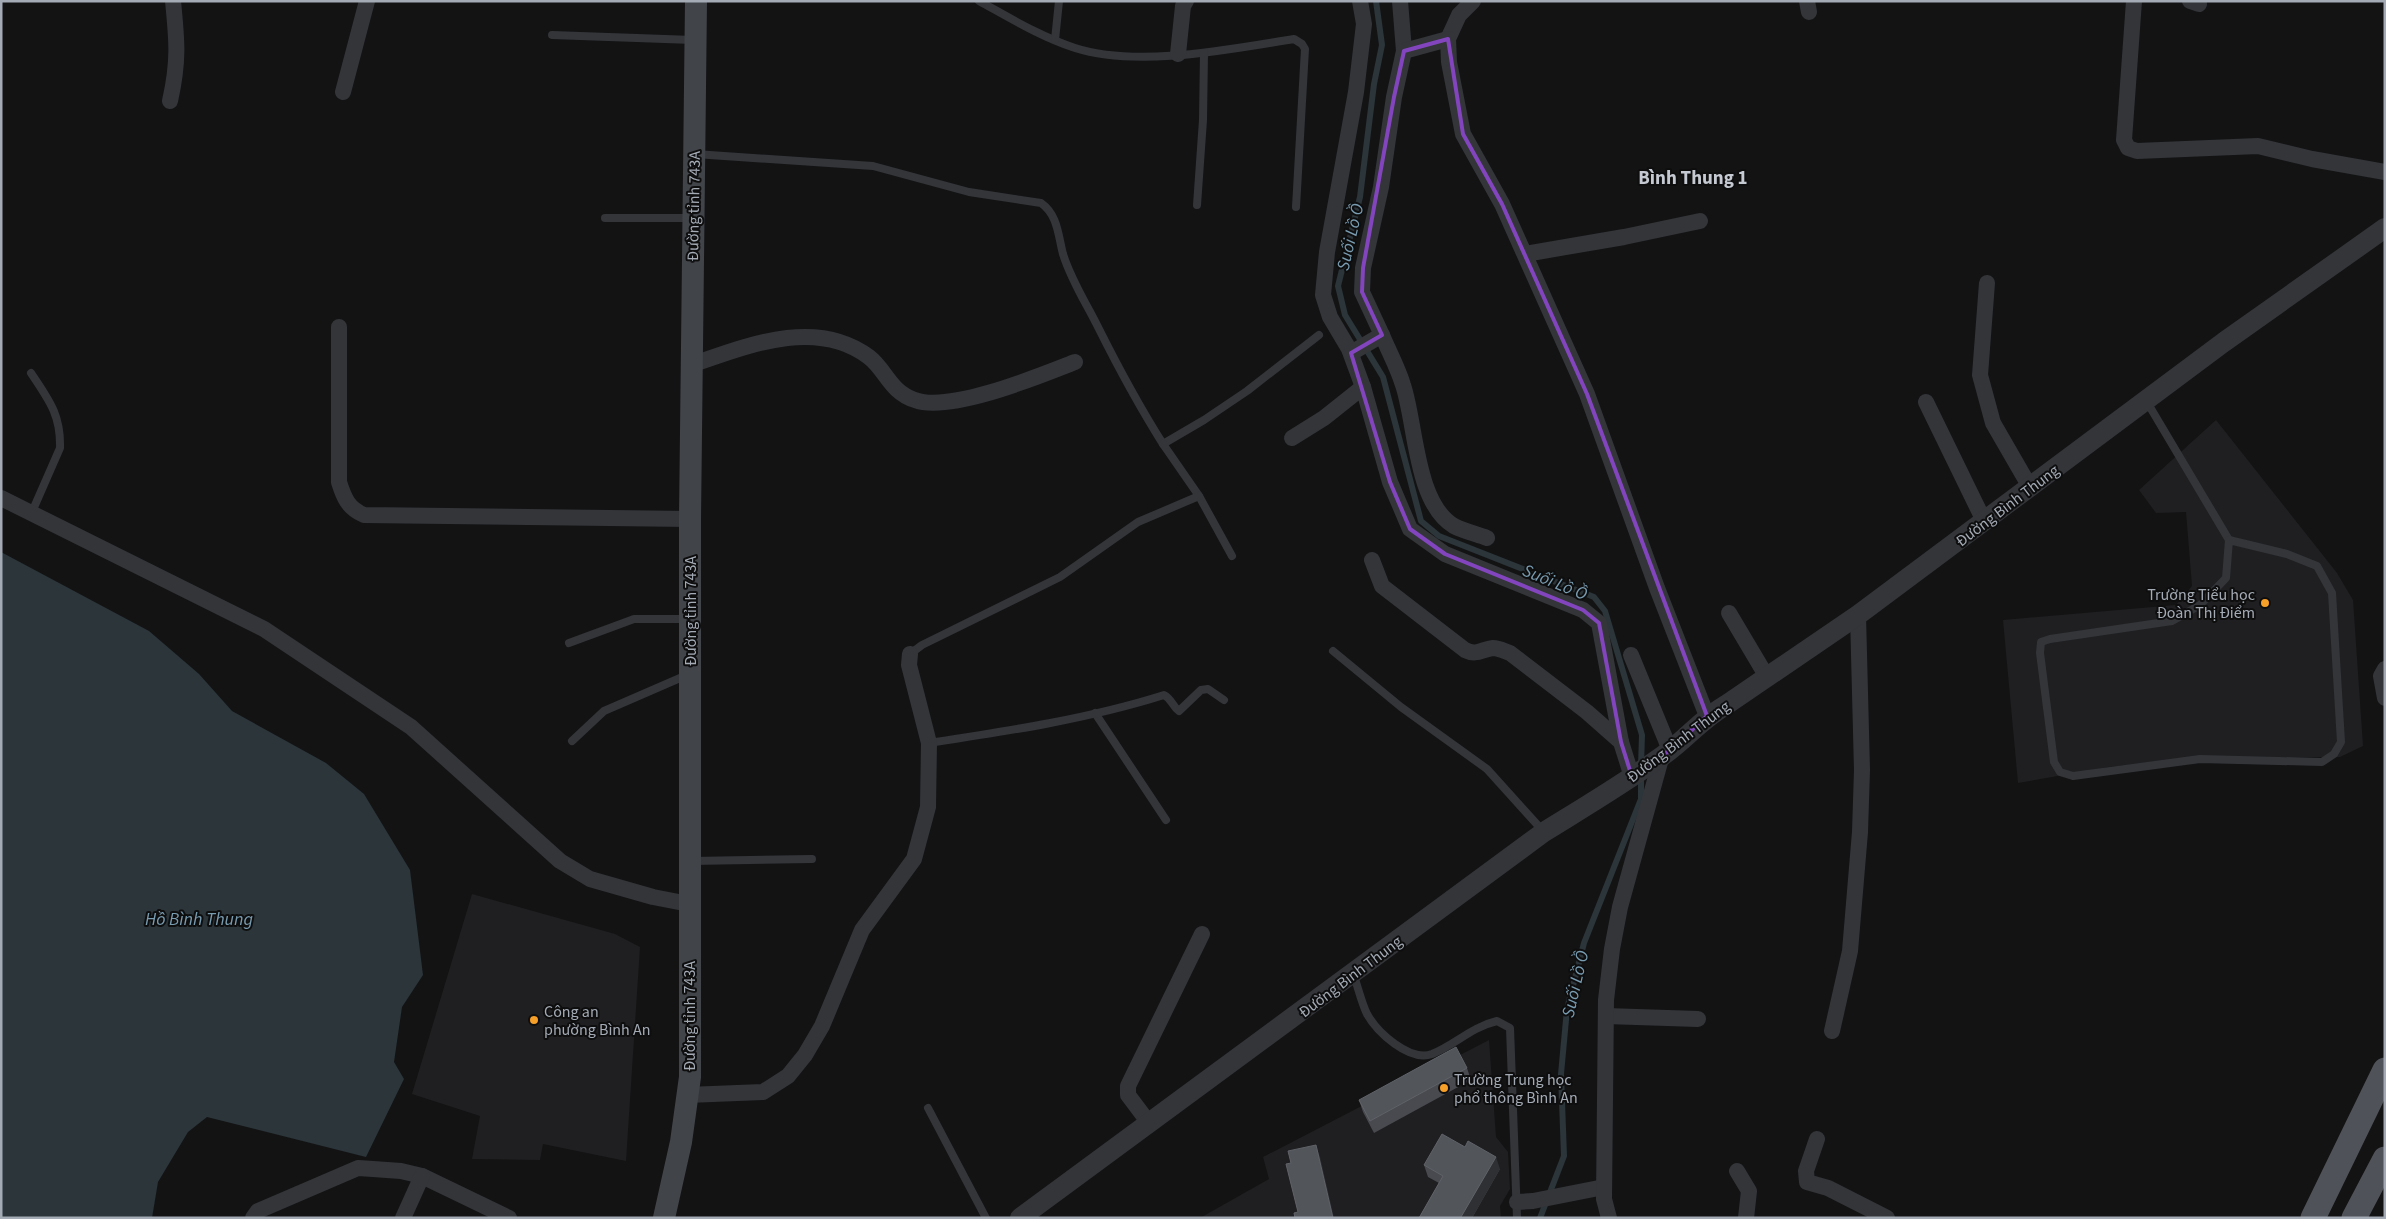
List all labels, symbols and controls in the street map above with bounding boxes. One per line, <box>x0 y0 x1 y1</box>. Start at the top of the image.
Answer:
street label: Đường tỉnh 743A <box>682 150 706 261</box>
district label: Bình Thung 1 <box>1638 165 1748 192</box>
water label: Suối Lồ Ồ <box>1331 201 1370 273</box>
street label: Đường Bình Thung <box>1951 460 2064 552</box>
street label: Đường tỉnh 743A <box>680 556 702 666</box>
water label: Suối Lồ Ồ <box>1519 558 1591 607</box>
place label: Trường Tiểu học Đoàn Thị Điểm <box>2147 584 2255 624</box>
marker: Trường Tiểu học Đoàn Thị Điểm <box>2259 597 2271 609</box>
street label: Đường Bình Thung <box>1622 696 1735 788</box>
water label: Hồ Bình Thung <box>145 907 253 932</box>
street label: Đường Bình Thung <box>1294 931 1407 1023</box>
water label: Suối Lồ Ồ <box>1556 948 1595 1020</box>
street label: Đường tỉnh 743A <box>679 961 701 1071</box>
place label: Công an phường Bình An <box>544 1001 650 1041</box>
marker: Công an phường Bình An <box>528 1014 540 1026</box>
place label: Trường Trung học phổ thông Bình An <box>1454 1069 1578 1109</box>
marker: Trường Trung học phổ thông Bình An <box>1438 1082 1450 1094</box>

